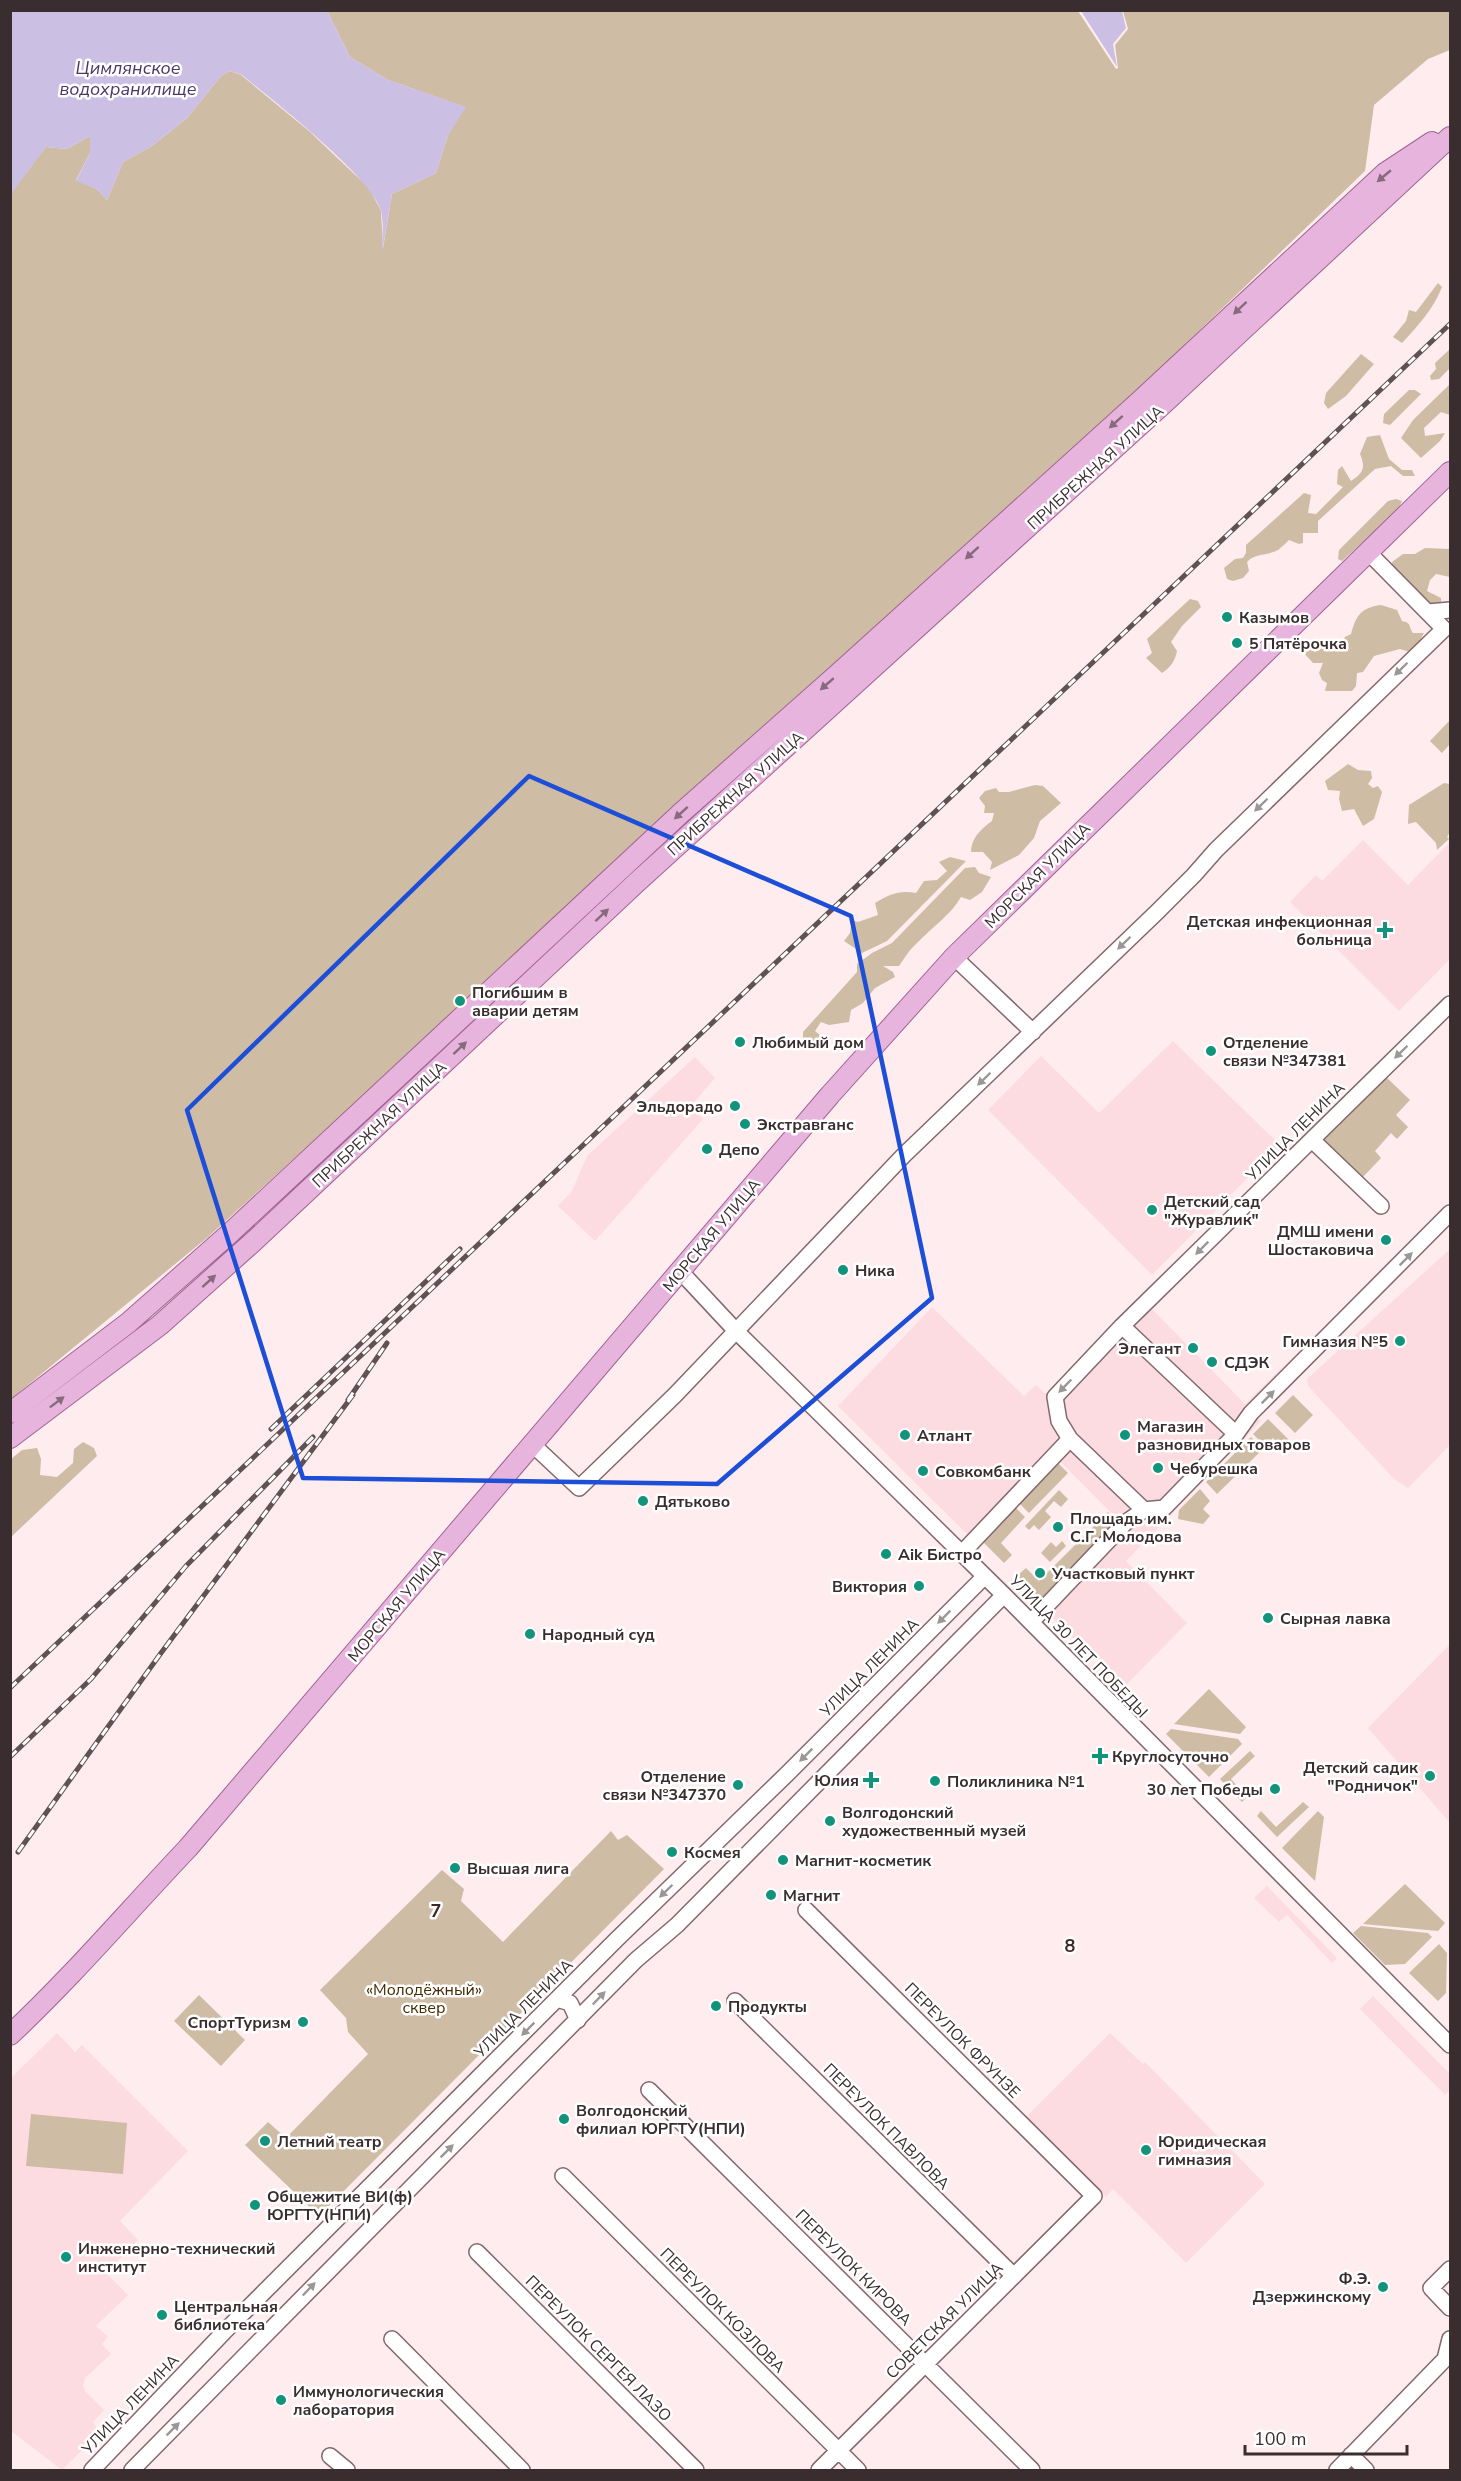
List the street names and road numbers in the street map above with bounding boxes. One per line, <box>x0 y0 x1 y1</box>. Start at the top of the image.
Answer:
street label: ПРИБРЕЖНАЯ УЛИЦА <box>1023 400 1169 535</box>
street label: ПРИБРЕЖНАЯ УЛИЦА <box>663 726 809 861</box>
street label: МОРСКАЯ УЛИЦА <box>980 818 1096 934</box>
street label: ПРИБРЕЖНАЯ УЛИЦА <box>308 1056 452 1193</box>
street label: УЛИЦА ЛЕНИНА <box>1241 1077 1350 1187</box>
street label: МОРСКАЯ УЛИЦА <box>658 1174 766 1297</box>
street label: МОРСКАЯ УЛИЦА <box>343 1544 451 1667</box>
street label: УЛИЦА 30 ЛЕТ ПОБЕДЫ <box>1003 1570 1152 1723</box>
street label: УЛИЦА ЛЕНИНА <box>815 1613 924 1723</box>
street label: УЛИЦА ЛЕНИНА <box>469 1954 578 2064</box>
street label: ПЕРЕУЛОК ФРУНЗЕ <box>900 1978 1025 2103</box>
street label: ПЕРЕУЛОК ПАВЛОВА <box>818 2059 955 2195</box>
street label: ПЕРЕУЛОК КИРОВА <box>790 2205 917 2331</box>
street label: ПЕРЕУЛОК КОЗЛОВА <box>655 2243 790 2378</box>
street label: СОВЕТСКАЯ УЛИЦА <box>881 2257 1008 2384</box>
street label: ПЕРЕУЛОК СЕРГЕЯ ЛАЗО <box>520 2271 676 2427</box>
street label: УЛИЦА ЛЕНИНА <box>76 2350 185 2460</box>

